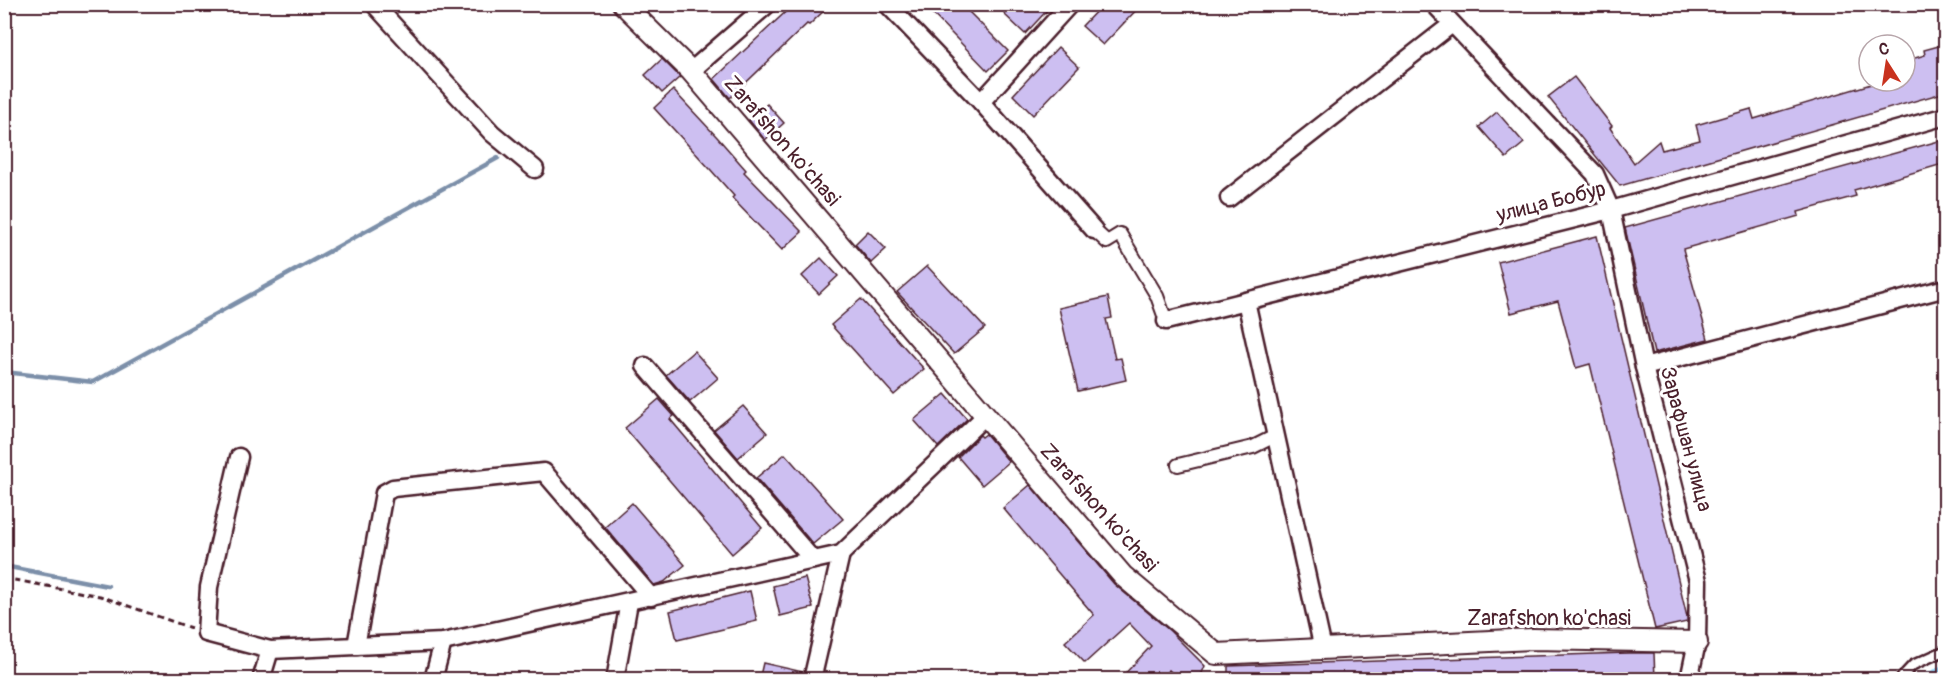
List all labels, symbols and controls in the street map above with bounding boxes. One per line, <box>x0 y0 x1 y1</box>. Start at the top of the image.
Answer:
north arrow <box>1857 33 1917 93</box>
text: С <box>1877 38 1891 60</box>
street label: Zarafshon ko'chasi <box>718 70 846 212</box>
street label: улица Бобур <box>1493 175 1609 229</box>
street label: Зарафшан улица <box>1654 364 1718 514</box>
street label: Zarafshon ko'chasi <box>1034 438 1164 578</box>
street label: Zarafshon ko'chasi <box>1467 605 1631 632</box>

